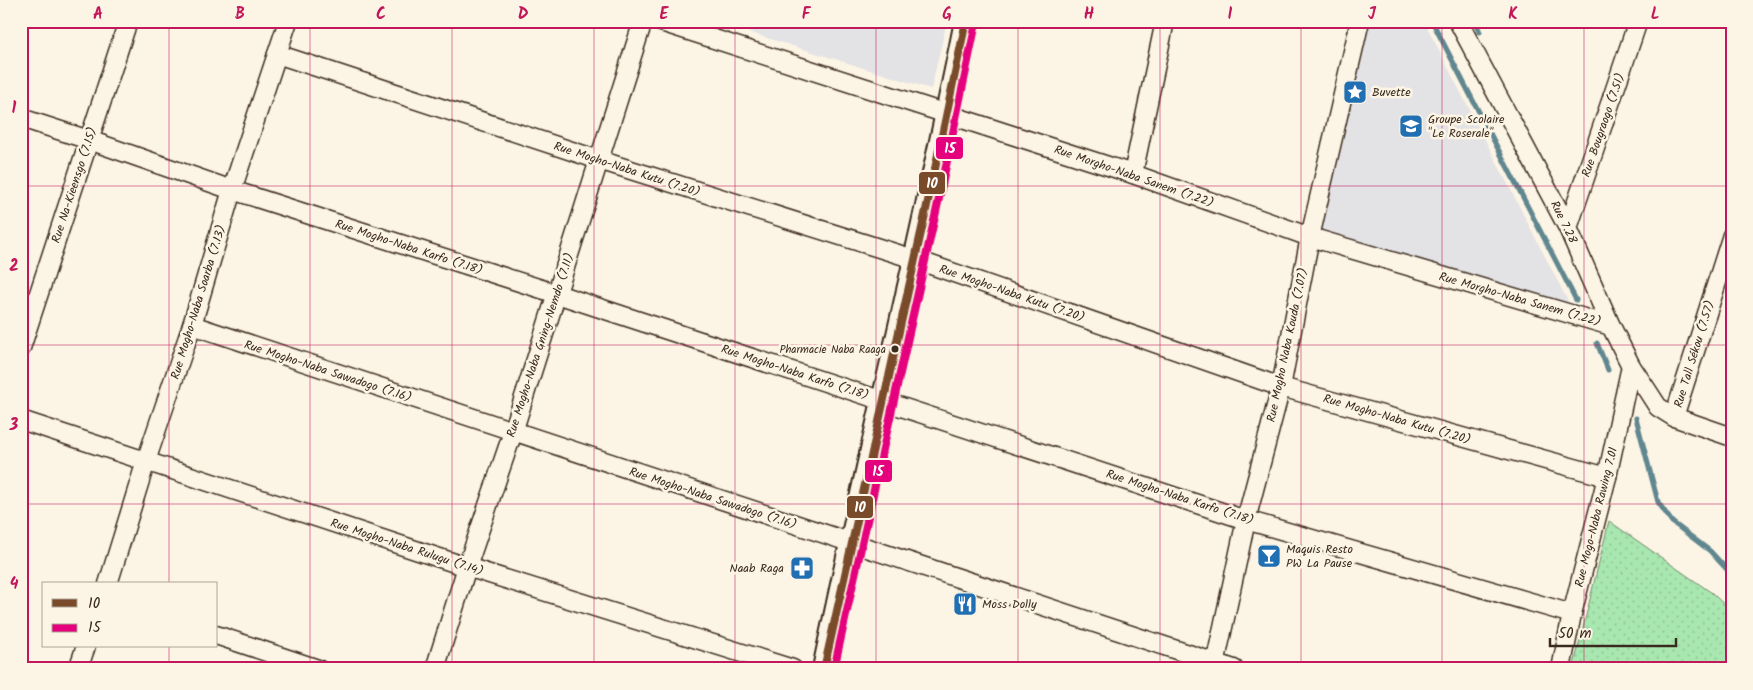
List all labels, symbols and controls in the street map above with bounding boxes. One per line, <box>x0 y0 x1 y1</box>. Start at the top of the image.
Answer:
text: A <box>93 2 103 27</box>
text: B <box>235 2 245 27</box>
text: C <box>376 2 386 27</box>
text: D <box>518 2 529 27</box>
text: E <box>660 2 670 27</box>
text: F <box>802 2 812 27</box>
text: G <box>942 2 952 27</box>
text: H <box>1084 2 1094 27</box>
text: I <box>1228 2 1233 27</box>
text: J <box>1368 2 1377 27</box>
text: K <box>1508 2 1518 27</box>
text: L <box>1651 2 1659 27</box>
street label: Rue Bougraogo (7.51) <box>1577 71 1630 180</box>
place icon: Buvette <box>1342 79 1368 105</box>
place label: Buvette <box>1372 83 1411 102</box>
text: 1 <box>12 96 17 121</box>
place label: Groupe Scolaire "Le Roserale" <box>1428 110 1505 143</box>
school or university icon: Groupe Scolaire "Le Roserale" <box>1398 113 1424 139</box>
street label: Rue Na-Kieensgo (7.15) <box>47 125 102 246</box>
line badge: 15 <box>935 136 964 160</box>
street label: Rue Mogho-Naba Kutu (7.20) <box>551 137 702 202</box>
text: 15 <box>944 138 958 160</box>
street label: Rue Morgho-Naba Sanem (7.22) <box>1051 140 1216 213</box>
line badge: 10 <box>918 171 946 195</box>
text: 10 <box>926 173 939 195</box>
street label: Rue 7.28 <box>1545 198 1582 248</box>
street label: Rue Mogho-Naba Karfo (7.18) <box>333 215 485 280</box>
street label: Rue Mogho-Naba Soarba (7.13) <box>166 223 231 382</box>
street label: Rue Mogho-Naba Gning-Nemdo (7.11) <box>502 251 579 440</box>
text: 2 <box>9 254 19 279</box>
street label: Rue Mogho-Naba Kutu (7.20) <box>937 260 1087 327</box>
street label: Rue Mogho Naba Kouda (7.07) <box>1262 266 1313 424</box>
street label: Rue Morgho-Naba Sanem (7.22) <box>1437 267 1603 332</box>
street label: Rue Tall Sékou (7.57) <box>1669 298 1720 410</box>
street label: Rue Mogho-Naba Sawadogo (7.16) <box>242 335 414 408</box>
street label: Rue Mogho-Naba Karfo (7.18) <box>719 340 871 405</box>
place label: Pharmacie Naba Raaga <box>779 341 886 359</box>
marker: Pharmacie Naba Raaga <box>890 344 900 354</box>
street label: Rue Mogho-Naba Kutu (7.20) <box>1321 389 1473 450</box>
text: 3 <box>9 413 19 438</box>
street label: Rue Mogo-Naba Rawing 7.01 <box>1570 445 1623 589</box>
line badge: 15 <box>864 459 893 483</box>
text: 15 <box>872 461 886 483</box>
street label: Rue Mogho-Naba Sawadogo (7.16) <box>627 462 799 535</box>
street label: Rue Mogho-Naba Karfo (7.18) <box>1104 465 1256 530</box>
line badge: 10 <box>846 495 874 519</box>
text: 10 <box>854 497 867 519</box>
street label: Rue Mogho-Naba Rulugu (7.14) <box>328 514 486 581</box>
place label: Maquis Resto PW La Pause <box>1286 540 1353 573</box>
bar icon: Maquis Resto PW La Pause <box>1256 543 1282 569</box>
pharmacy icon: Naab Raga <box>789 555 815 581</box>
place label: Naab Raga <box>730 559 784 578</box>
text: 4 <box>10 572 19 597</box>
legend <box>42 582 218 648</box>
restaurant icon: Moss Dolly <box>952 591 978 617</box>
text: 10 <box>88 592 101 616</box>
place label: Moss Dolly <box>982 595 1037 614</box>
scale bar <box>1550 615 1677 647</box>
text: 15 <box>88 616 102 640</box>
text: 50 m <box>1558 622 1592 646</box>

